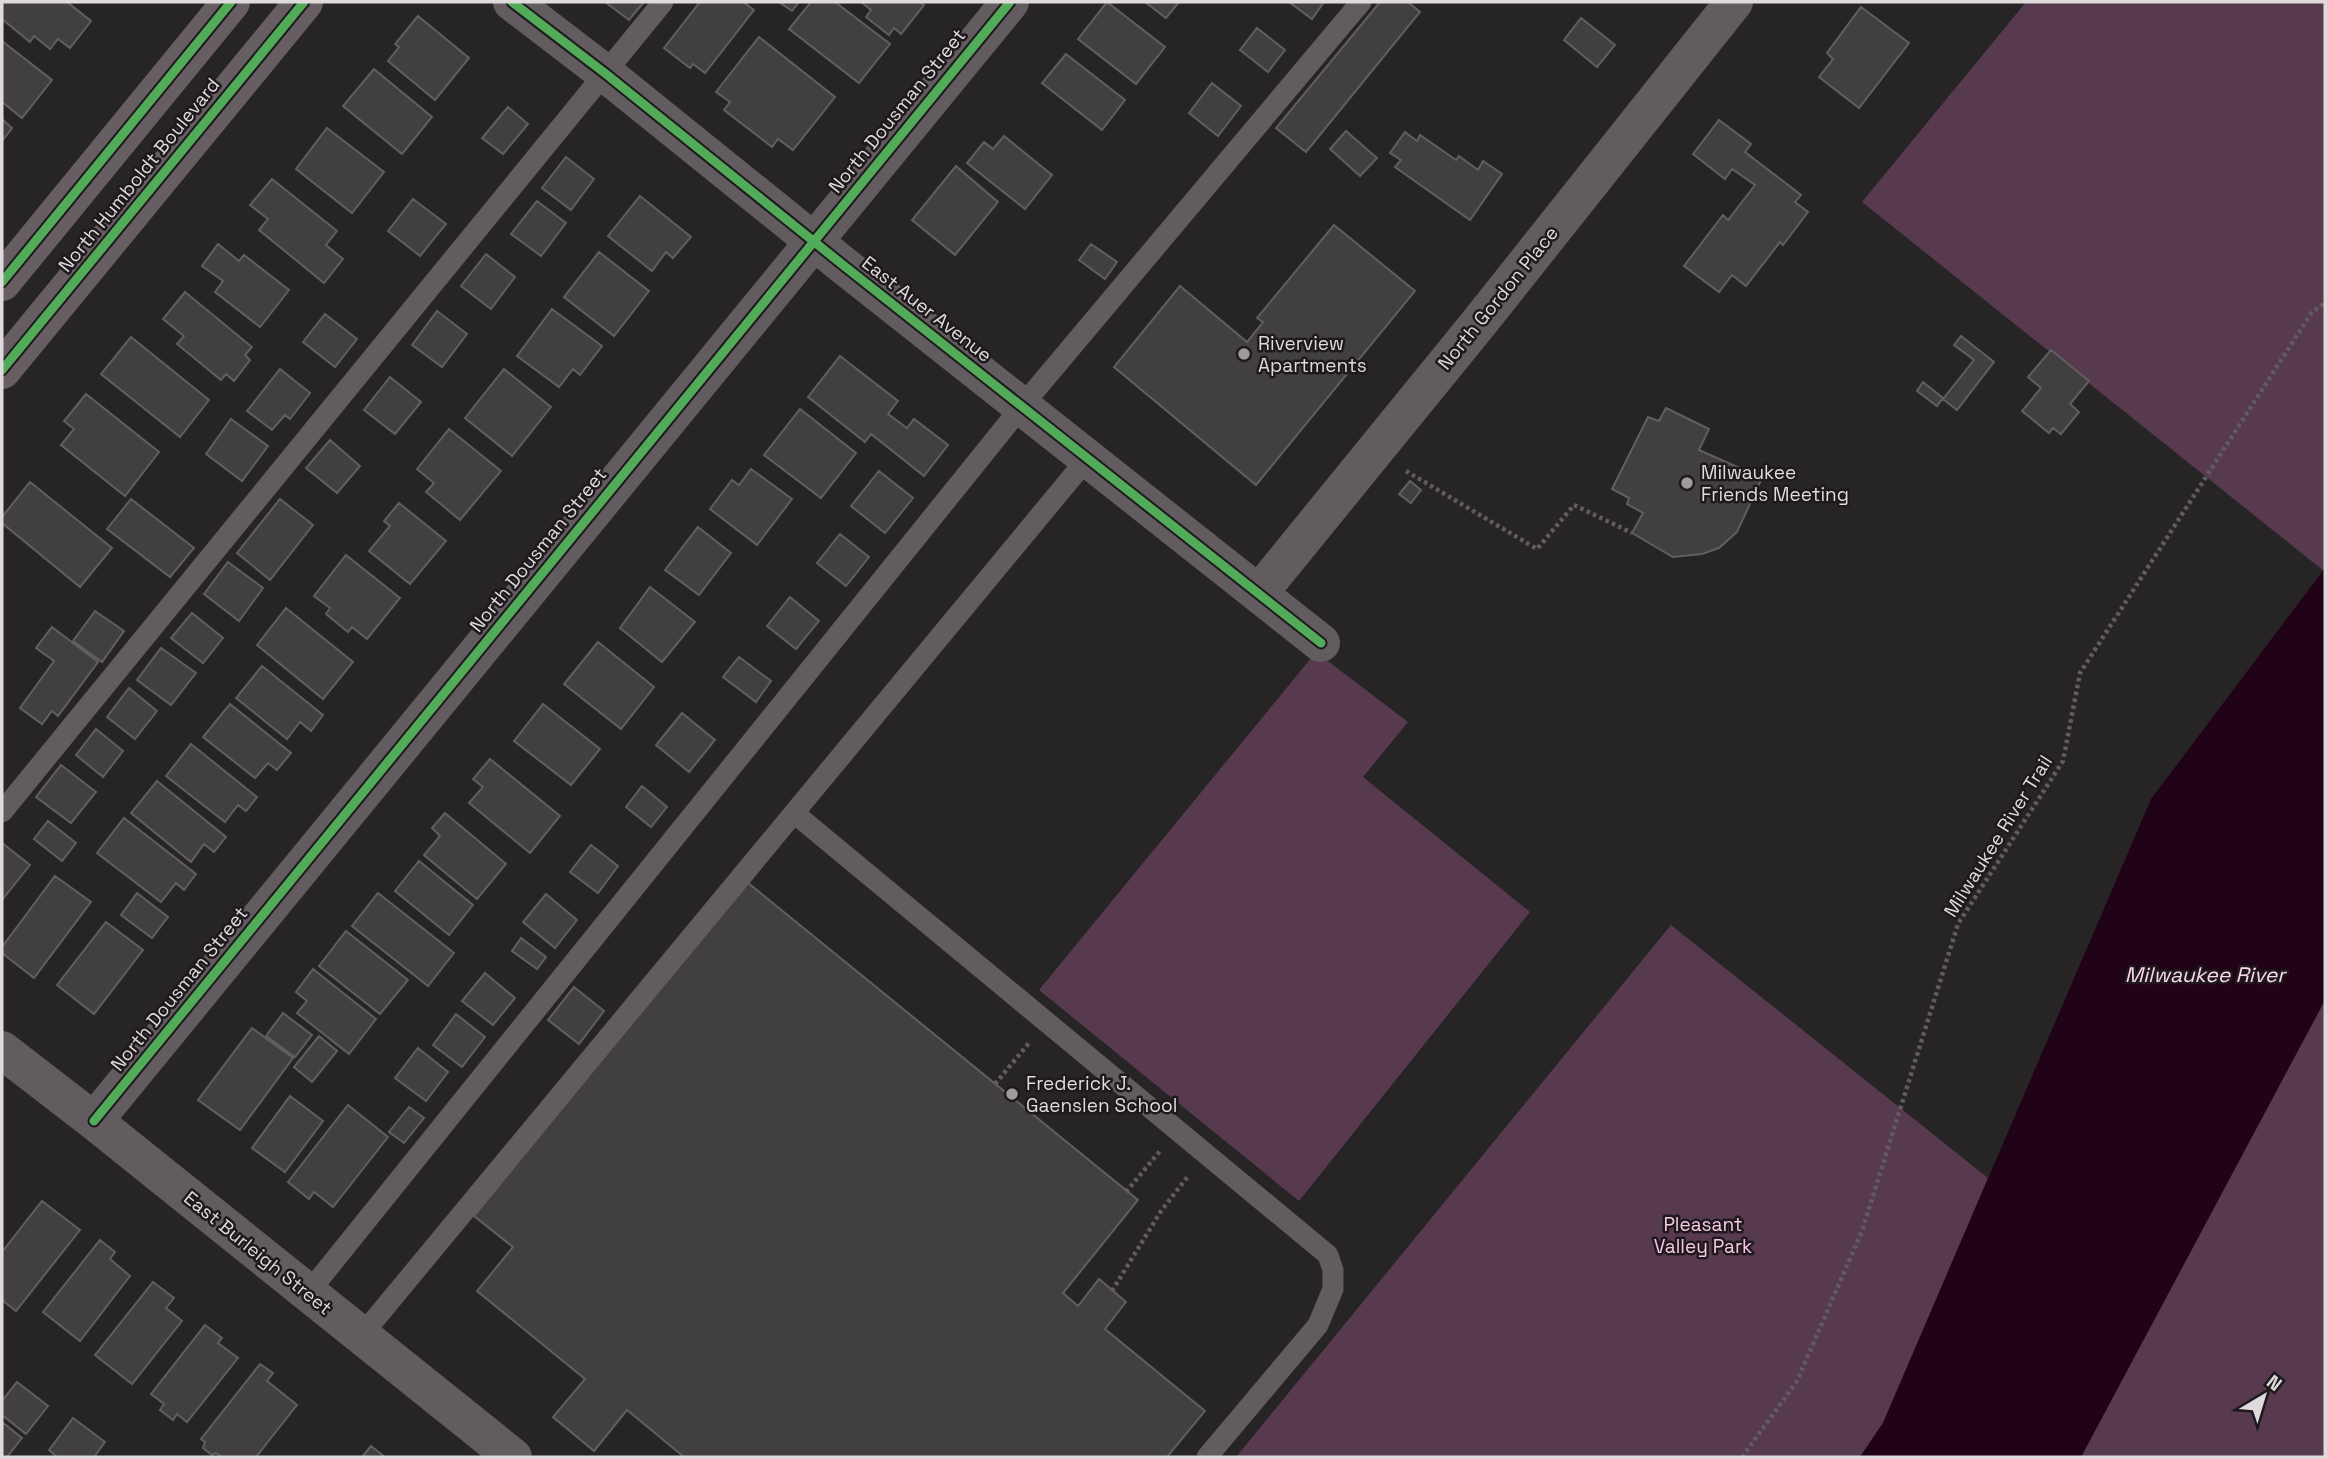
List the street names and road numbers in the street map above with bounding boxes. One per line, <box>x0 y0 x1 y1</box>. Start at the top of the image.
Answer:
street label: North Dousman Street <box>823 24 971 198</box>
street label: North Humboldt Boulevard <box>53 73 225 277</box>
street label: North Gordon Place <box>1432 221 1564 375</box>
street label: East Auer Avenue <box>857 250 997 368</box>
street label: North Dousman Street <box>464 463 612 637</box>
street label: Milwaukee River Trail <box>1938 750 2058 922</box>
street label: North Dousman Street <box>105 902 253 1076</box>
street label: East Burleigh Street <box>179 1185 337 1321</box>

